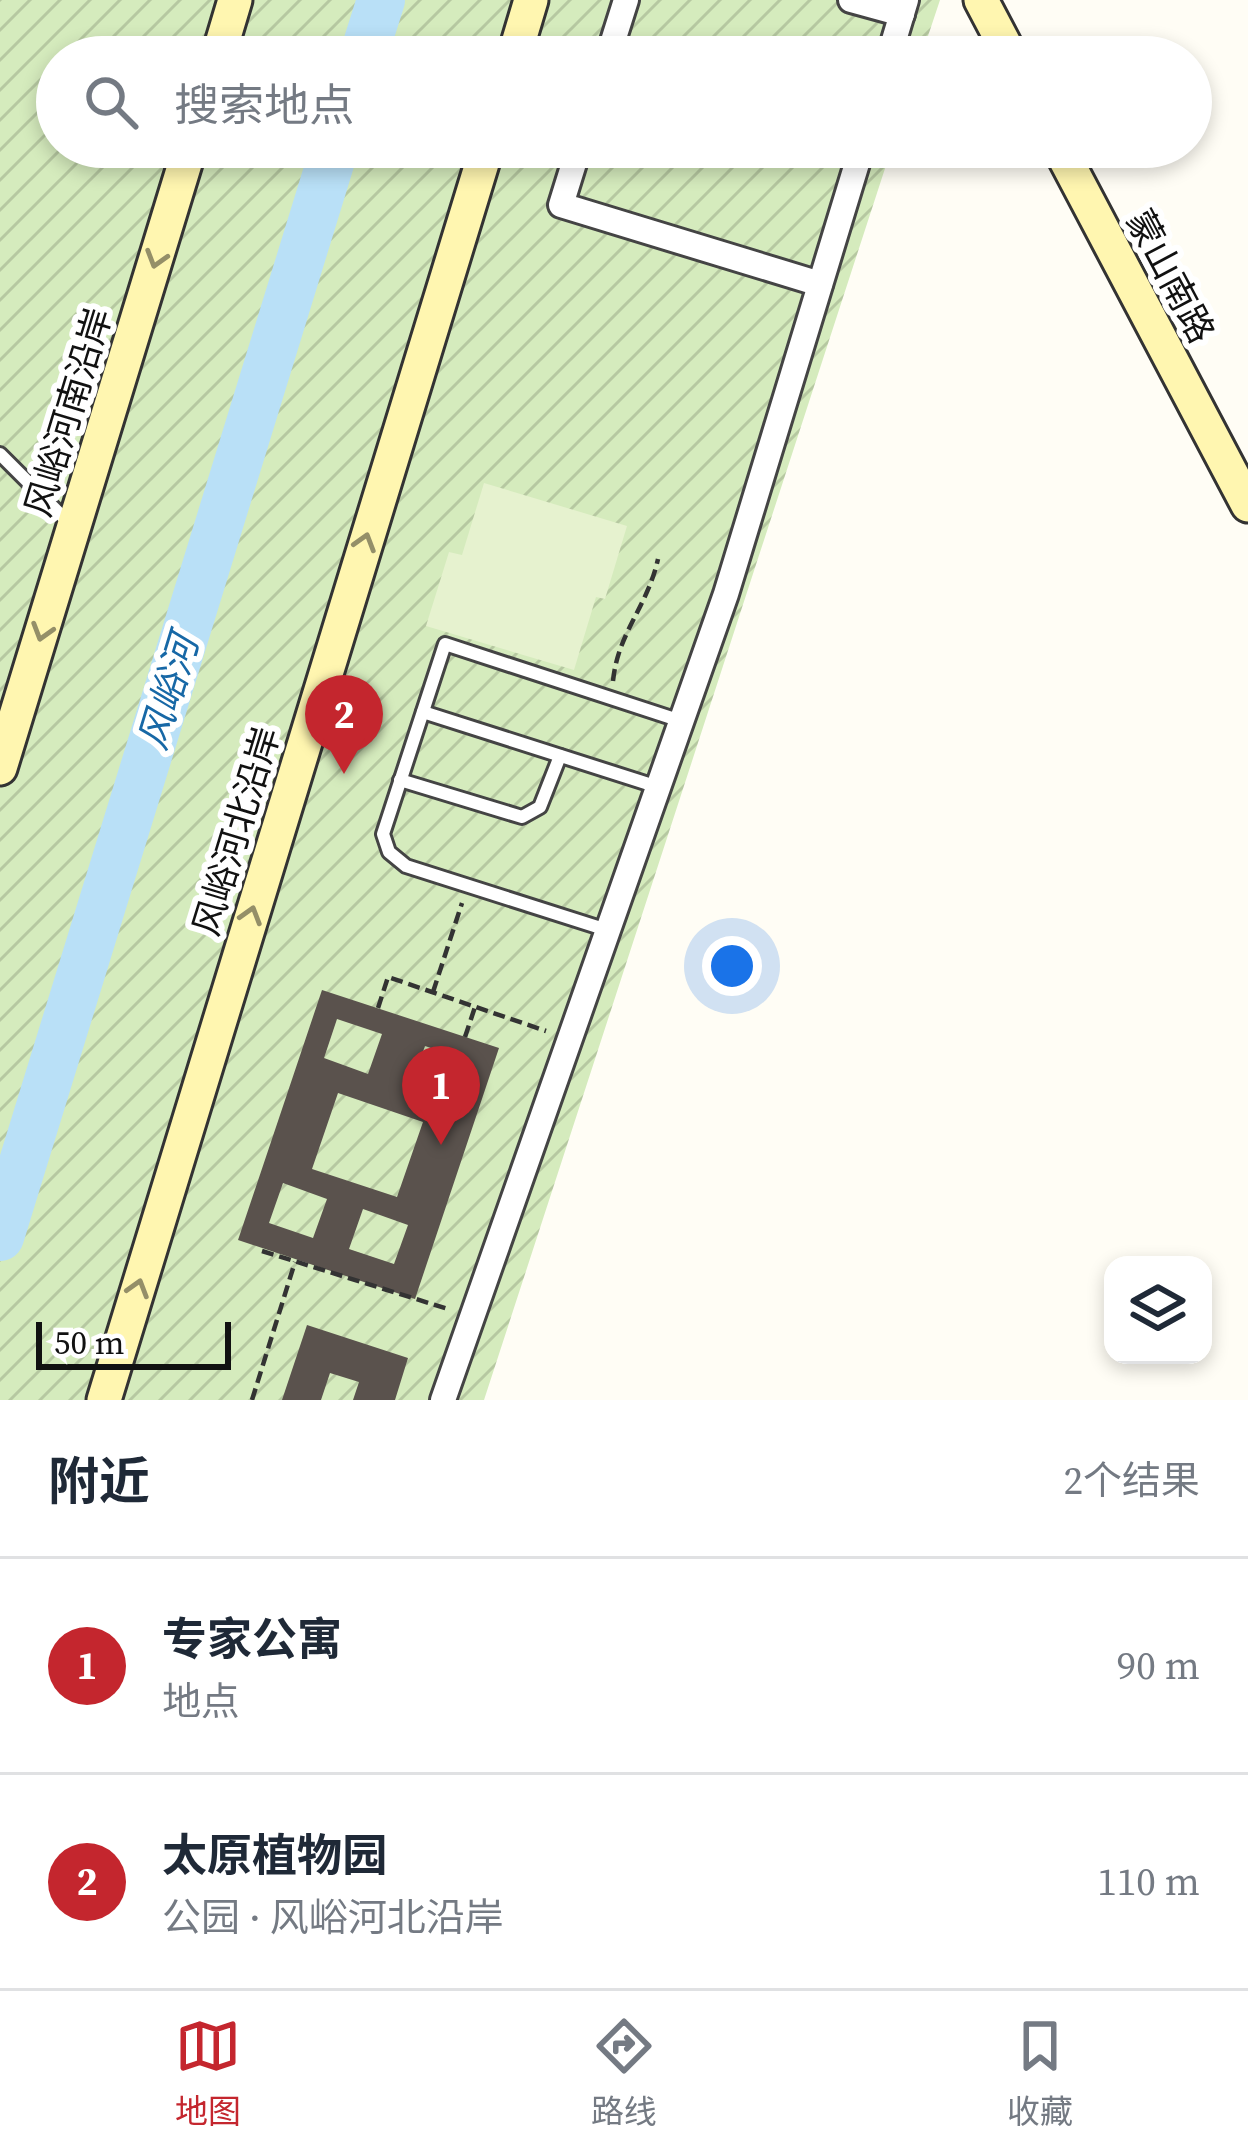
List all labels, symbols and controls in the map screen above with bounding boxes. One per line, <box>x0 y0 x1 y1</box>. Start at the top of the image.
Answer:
search box <box>36 36 1212 168</box>
icon: search <box>78 69 144 135</box>
text: 搜索地点 <box>174 74 354 136</box>
street label: 蒙山南路 <box>1115 201 1226 351</box>
one-way arrow <box>145 248 170 269</box>
street label: 风峪河南沿岸 <box>13 302 123 523</box>
one-way arrow <box>351 532 376 553</box>
one-way arrow <box>31 621 56 642</box>
water label: 风峪河 <box>126 622 213 756</box>
pin: 2 <box>305 675 383 774</box>
street label: 风峪河北沿岸 <box>181 721 291 942</box>
one-way arrow <box>237 905 262 926</box>
your location <box>702 936 762 996</box>
pin: 1 <box>402 1046 480 1145</box>
map controls <box>1104 1256 1212 1364</box>
button: layers <box>1104 1256 1212 1364</box>
one-way arrow <box>124 1278 149 1299</box>
scale bar <box>36 1316 231 1369</box>
text: 50 m <box>54 1320 124 1365</box>
text: 附近 <box>48 1446 150 1516</box>
text: 2个结果 <box>1063 1454 1200 1507</box>
text: 专家公寓 <box>162 1608 342 1670</box>
text: 1 <box>76 1639 98 1692</box>
text: 90 m <box>1117 1639 1200 1692</box>
text: 地点 <box>162 1675 240 1728</box>
text: 太原植物园 <box>162 1824 387 1886</box>
text: 2 <box>76 1855 98 1908</box>
text: 110 m <box>1097 1855 1200 1908</box>
text: 公园 · 风峪河北沿岸 <box>162 1891 504 1944</box>
tab: 地图 <box>175 2013 241 2134</box>
tab: 路线 <box>591 2013 657 2134</box>
tab: 收藏 <box>1007 2013 1073 2134</box>

